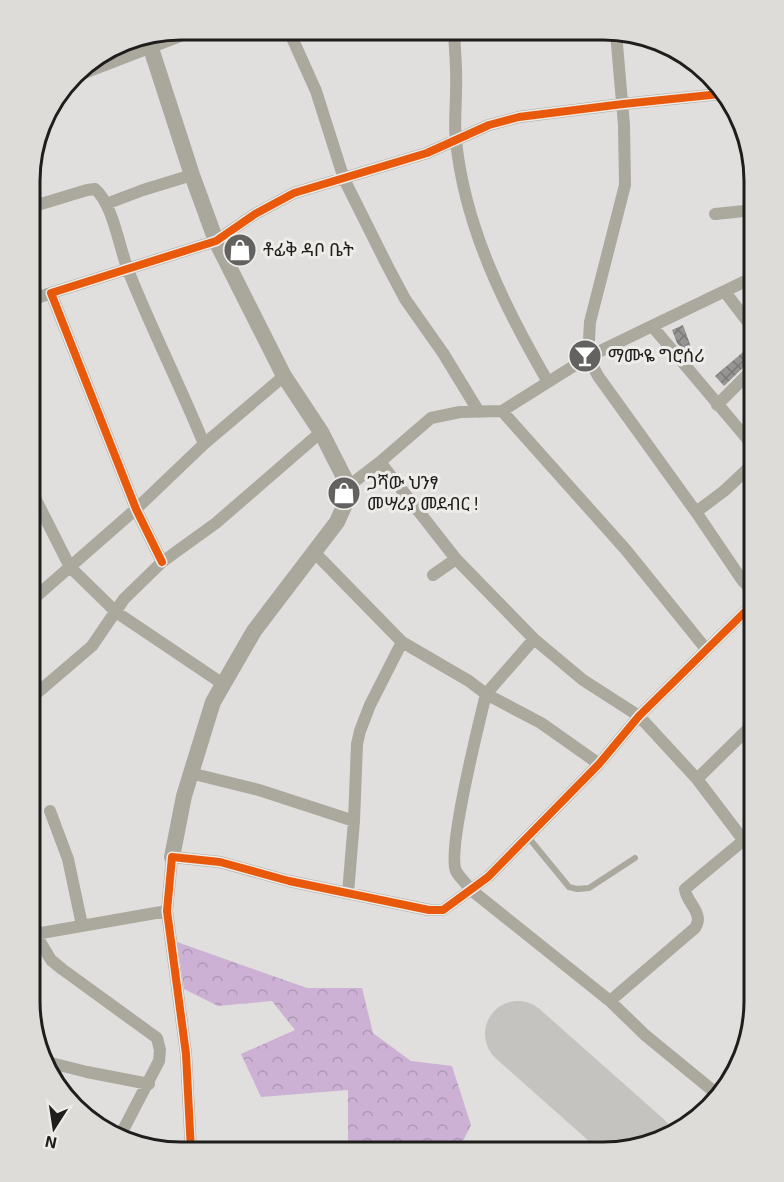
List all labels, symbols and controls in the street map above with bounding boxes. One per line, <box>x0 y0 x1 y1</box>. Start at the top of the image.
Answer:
shop icon: ቶፊቅ ዳቦ ቤት <box>222 232 258 268</box>
place label: ቶፊቅ ዳቦ ቤት <box>263 238 354 260</box>
bar icon: ማሙዬ ግሮሰሪ <box>567 338 603 374</box>
place label: ማሙዬ ግሮሰሪ <box>608 344 705 366</box>
place label: ጋሻው ህንፃ መሣሪያ መደብር ! <box>367 471 479 514</box>
shop icon: ጋሻው ህንፃ መሣሪያ መደብር ! <box>326 475 362 511</box>
north arrow <box>24 1098 84 1158</box>
text: N <box>43 1133 58 1154</box>

